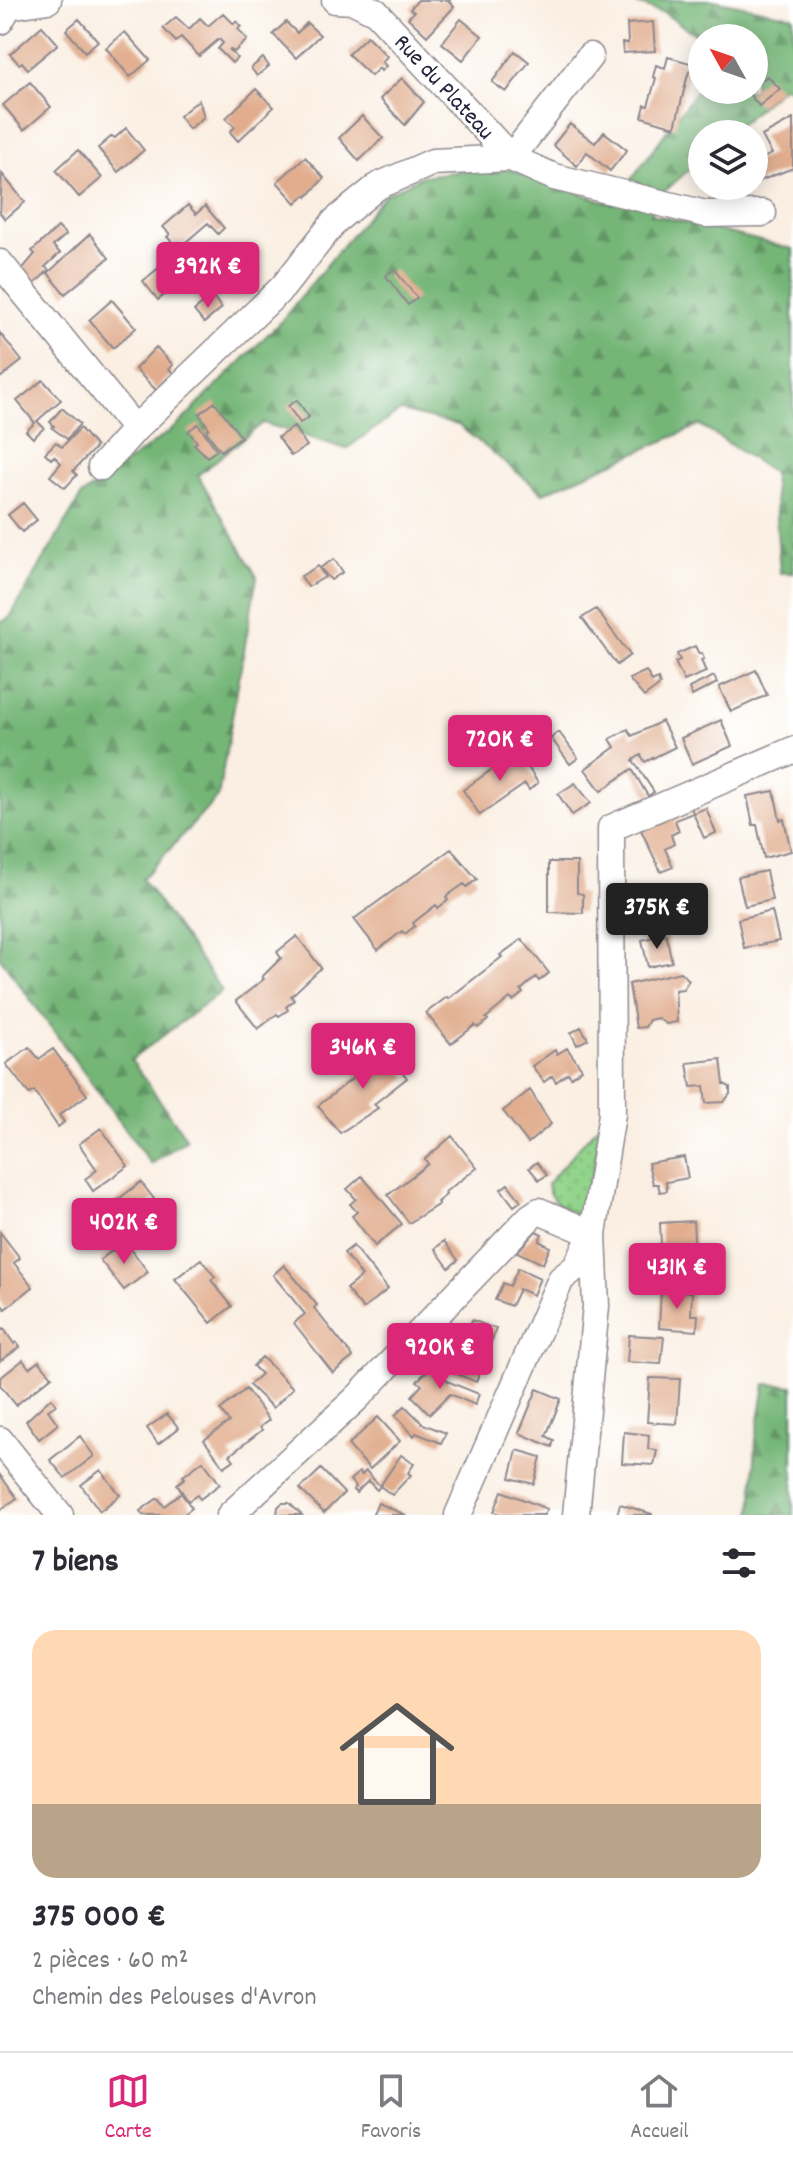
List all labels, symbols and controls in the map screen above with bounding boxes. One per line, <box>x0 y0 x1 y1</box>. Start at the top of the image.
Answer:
north arrow <box>688 24 768 104</box>
map controls <box>688 24 768 200</box>
street label: Rue du Plateau <box>385 27 501 149</box>
button: layers <box>688 120 768 200</box>
pin: 392K € <box>143 242 273 310</box>
text: 392K € <box>174 249 242 286</box>
pin: 720K € <box>435 715 565 783</box>
text: 720K € <box>466 722 534 759</box>
pin: 375K € <box>592 883 722 951</box>
text: 375K € <box>624 890 690 927</box>
pin: 346K € <box>298 1023 428 1091</box>
text: 346K € <box>329 1030 397 1067</box>
pin: 402K € <box>59 1198 189 1266</box>
text: 402K € <box>90 1205 158 1242</box>
pin: 431K € <box>612 1243 742 1311</box>
text: 431K € <box>647 1250 707 1287</box>
pin: 920K € <box>375 1323 505 1391</box>
text: 920K € <box>405 1330 475 1367</box>
text: 7 biens <box>32 1539 119 1588</box>
icon: filters <box>717 1541 761 1585</box>
icon: home <box>325 1682 469 1826</box>
text: 375 000 € <box>32 1894 166 1943</box>
text: 2 pièces · 60 m² <box>32 1943 188 1980</box>
text: Chemin des Pelouses d'Avron <box>32 1980 316 2017</box>
tab: Carte <box>105 2069 152 2148</box>
tab: Favoris <box>361 2069 421 2148</box>
tab: Accueil <box>630 2069 688 2148</box>

